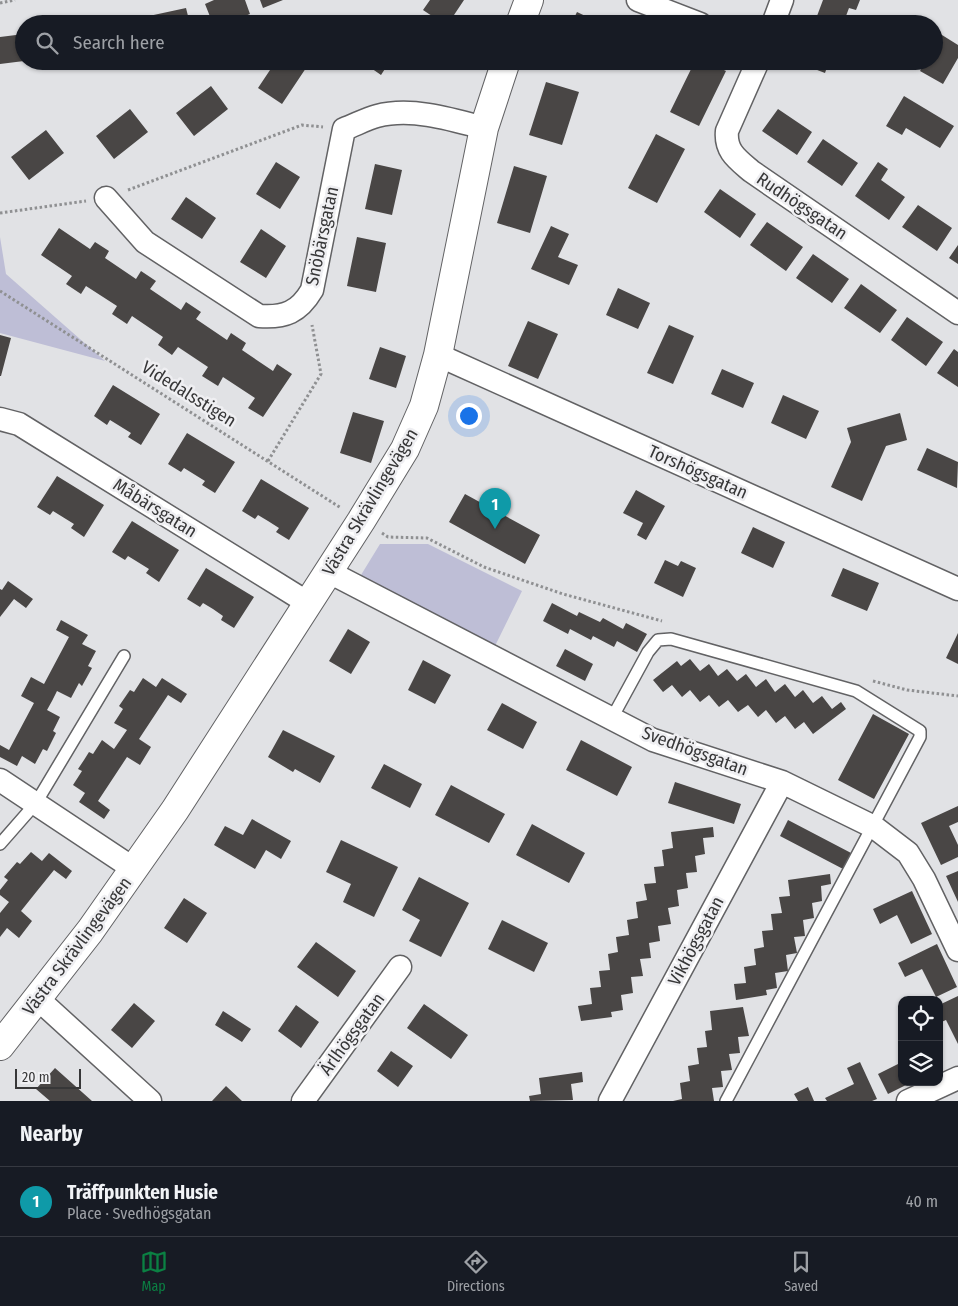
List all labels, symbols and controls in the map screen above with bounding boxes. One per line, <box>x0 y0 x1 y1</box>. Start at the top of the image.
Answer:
search box <box>15 15 943 70</box>
icon: search <box>33 29 61 57</box>
text: Search here <box>73 31 165 54</box>
street label: Rudhögsgatan <box>752 168 852 244</box>
street label: Snöbärsgatan <box>301 184 343 288</box>
street label: Videdalsstigen <box>138 356 240 432</box>
your location <box>456 403 482 429</box>
street label: Västra Skrävlingevägen <box>317 424 423 580</box>
street label: Torshögsgatan <box>645 440 751 504</box>
street label: Måbärsgatan <box>109 474 201 542</box>
pin: 1 <box>479 488 511 529</box>
street label: Svedhögsgatan <box>639 722 751 780</box>
street label: Västra Skrävlingevägen <box>18 872 136 1020</box>
street label: Vikhögsgatan <box>663 893 729 989</box>
street label: Ärlhögsgatan <box>315 989 389 1079</box>
map controls <box>898 996 943 1086</box>
button: locate <box>898 996 943 1041</box>
button: layers <box>898 1041 943 1086</box>
scale bar <box>15 1066 81 1089</box>
text: 20 m <box>22 1069 50 1086</box>
text: Nearby <box>20 1121 82 1147</box>
text: Träffpunkten Husie <box>67 1181 218 1204</box>
text: 1 <box>33 1192 39 1211</box>
text: 40 m <box>906 1192 938 1211</box>
text: Place · Svedhögsgatan <box>67 1204 211 1223</box>
tab: Map <box>140 1248 168 1295</box>
tab: Directions <box>447 1248 505 1295</box>
tab: Saved <box>784 1248 818 1295</box>

